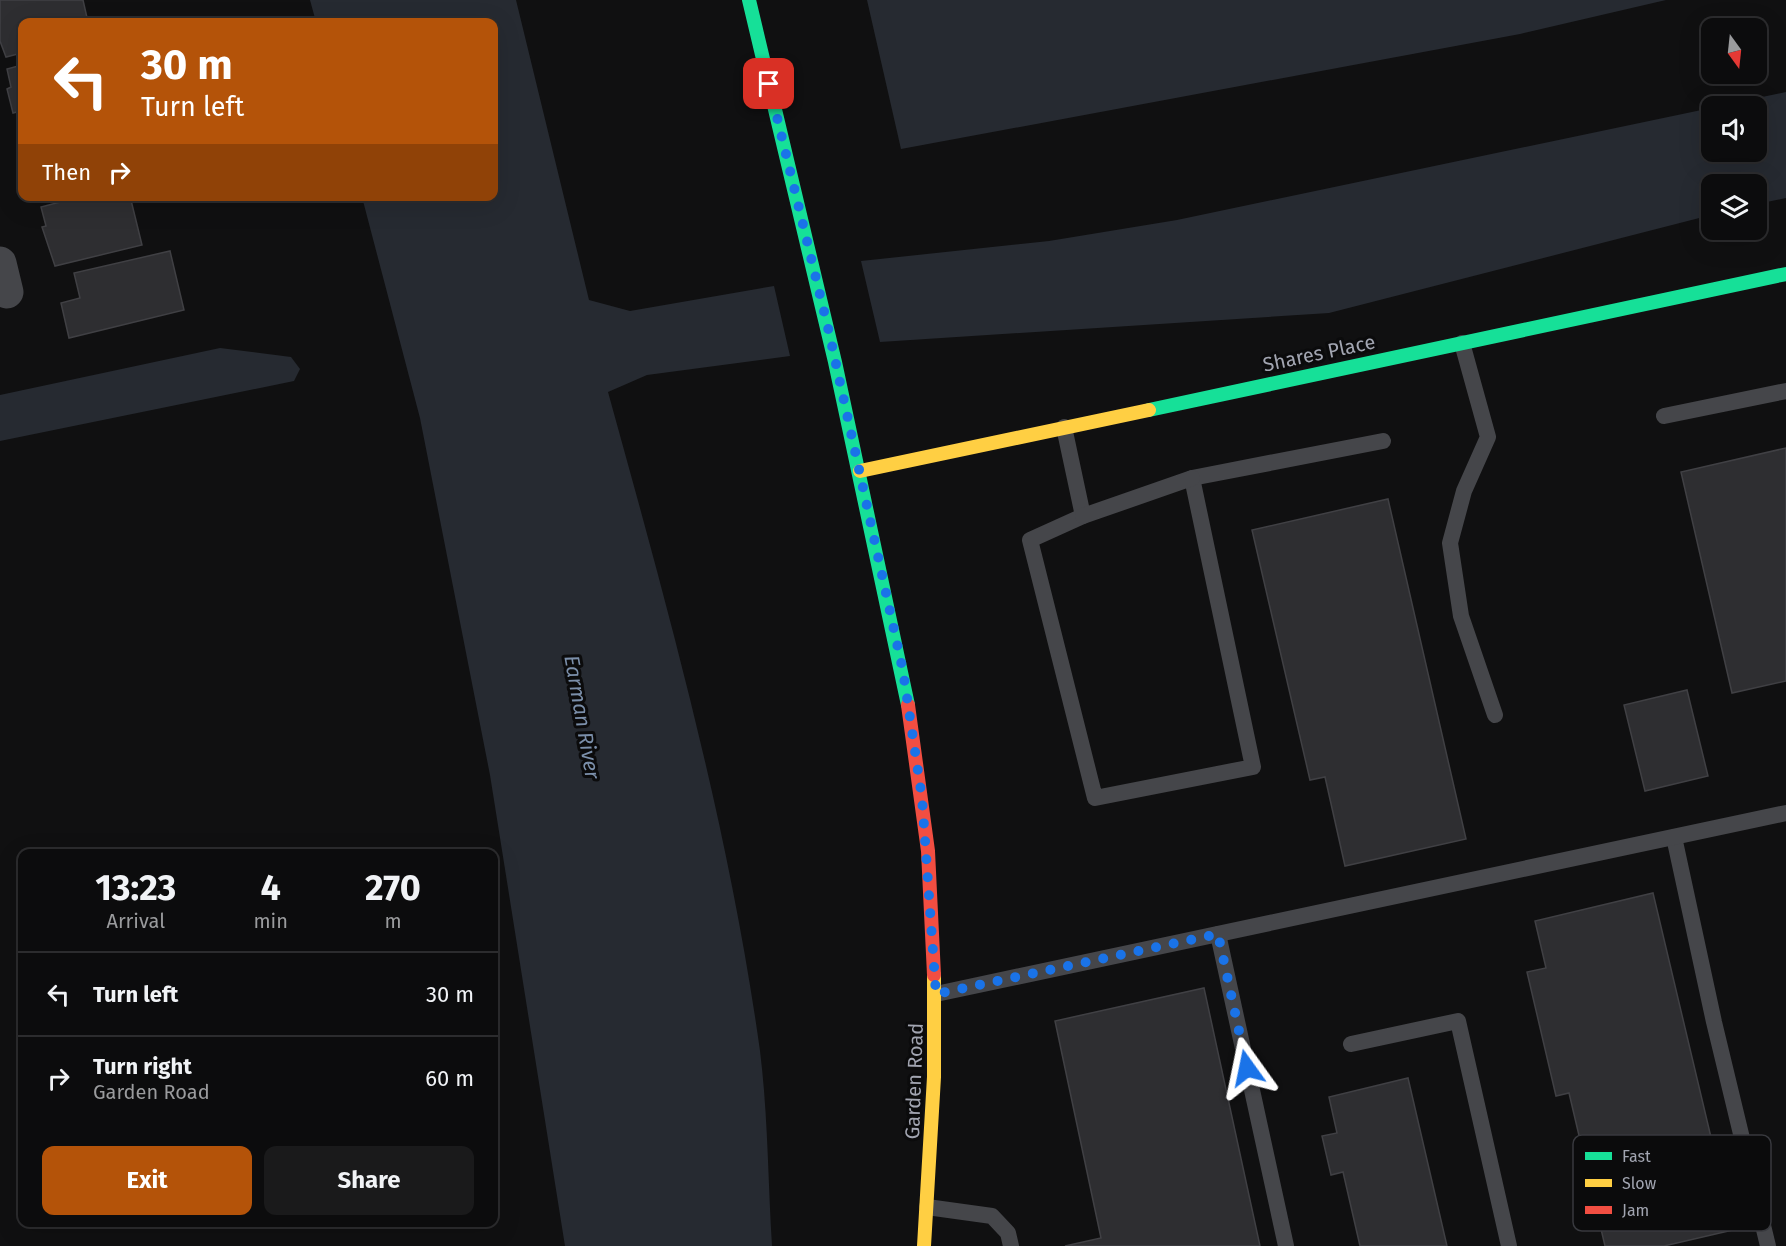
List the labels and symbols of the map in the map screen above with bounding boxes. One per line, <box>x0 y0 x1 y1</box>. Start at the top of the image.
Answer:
north arrow <box>1701 18 1767 84</box>
pin <box>743 58 794 109</box>
street label: Shares Place <box>1261 329 1377 377</box>
water label: Earman River <box>558 653 606 782</box>
street label: Garden Road <box>900 1022 928 1140</box>
position arrow <box>1215 1036 1279 1100</box>
legend <box>1573 1135 1771 1231</box>
text: Fast <box>1622 1147 1651 1166</box>
text: Slow <box>1622 1174 1657 1193</box>
text: Jam <box>1622 1201 1649 1220</box>

